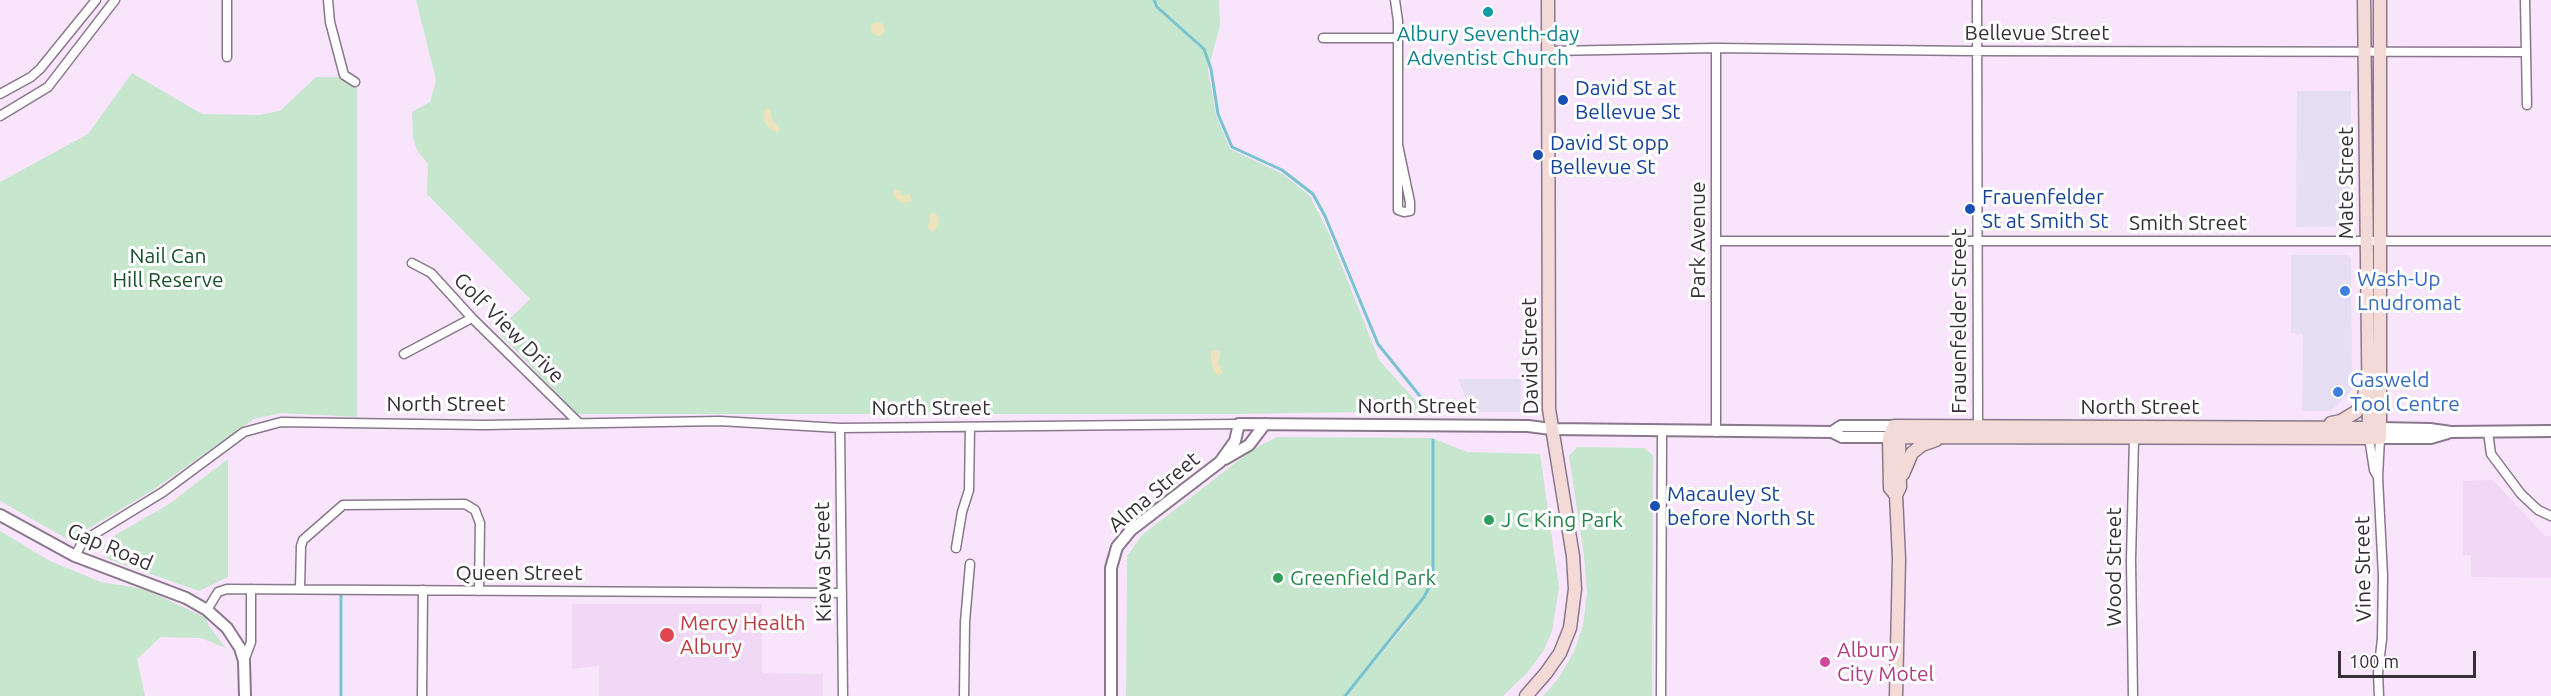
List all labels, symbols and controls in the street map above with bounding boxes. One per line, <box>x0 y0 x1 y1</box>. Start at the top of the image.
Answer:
marker: Albury Seventh-day Adventist Church <box>1481 5 1495 19</box>
street label: Bellevue Street <box>1965 20 2109 46</box>
place label: Albury Seventh-day Adventist Church <box>1397 21 1579 71</box>
place label: David St at Bellevue St <box>1575 75 1680 125</box>
marker: David St at Bellevue St <box>1556 93 1570 107</box>
street label: Mate Street <box>2333 127 2359 239</box>
place label: David St opp Bellevue St <box>1550 130 1669 180</box>
marker: David St opp Bellevue St <box>1531 148 1545 162</box>
street label: Park Avenue <box>1685 181 1711 299</box>
place label: Frauenfelder St at Smith St <box>1982 184 2108 234</box>
marker: Frauenfelder St at Smith St <box>1963 202 1977 216</box>
street label: Smith Street <box>2129 210 2247 236</box>
street label: Frauenfelder Street <box>1946 228 1972 414</box>
park label: Nail Can Hill Reserve <box>112 243 224 293</box>
place label: Wash-Up Lnudromat <box>2357 266 2461 316</box>
street label: Golf View Drive <box>448 267 570 389</box>
marker: Wash-Up Lnudromat <box>2338 284 2352 298</box>
street label: David Street <box>1516 297 1544 415</box>
place label: Gasweld Tool Centre <box>2350 367 2460 417</box>
marker: Gasweld Tool Centre <box>2331 385 2345 399</box>
street label: North Street <box>387 391 505 417</box>
street label: North Street <box>1358 393 1476 419</box>
street label: North Street <box>2081 394 2199 420</box>
street label: North Street <box>872 395 990 421</box>
street label: Alma Street <box>1103 447 1205 537</box>
place label: Macauley St before North St <box>1667 481 1815 531</box>
marker: Macauley St before North St <box>1648 499 1662 513</box>
street label: Kiewa Street <box>809 502 837 622</box>
place label: J C King Park <box>1501 507 1623 533</box>
street label: Wood Street <box>2101 507 2127 627</box>
marker: J C King Park <box>1482 513 1496 527</box>
street label: Vine Street <box>2349 516 2377 622</box>
street label: Gap Road <box>64 518 156 576</box>
street label: Queen Street <box>456 560 582 586</box>
place label: Greenfield Park <box>1290 565 1436 591</box>
marker: Greenfield Park <box>1271 571 1285 585</box>
place label: Mercy Health Albury <box>680 610 805 660</box>
marker: Mercy Health Albury <box>658 626 676 644</box>
place label: Albury City Motel <box>1837 637 1934 687</box>
scale bar <box>2341 639 2479 677</box>
text: 100 m <box>2349 651 2399 671</box>
marker: Albury City Motel <box>1818 655 1832 669</box>

